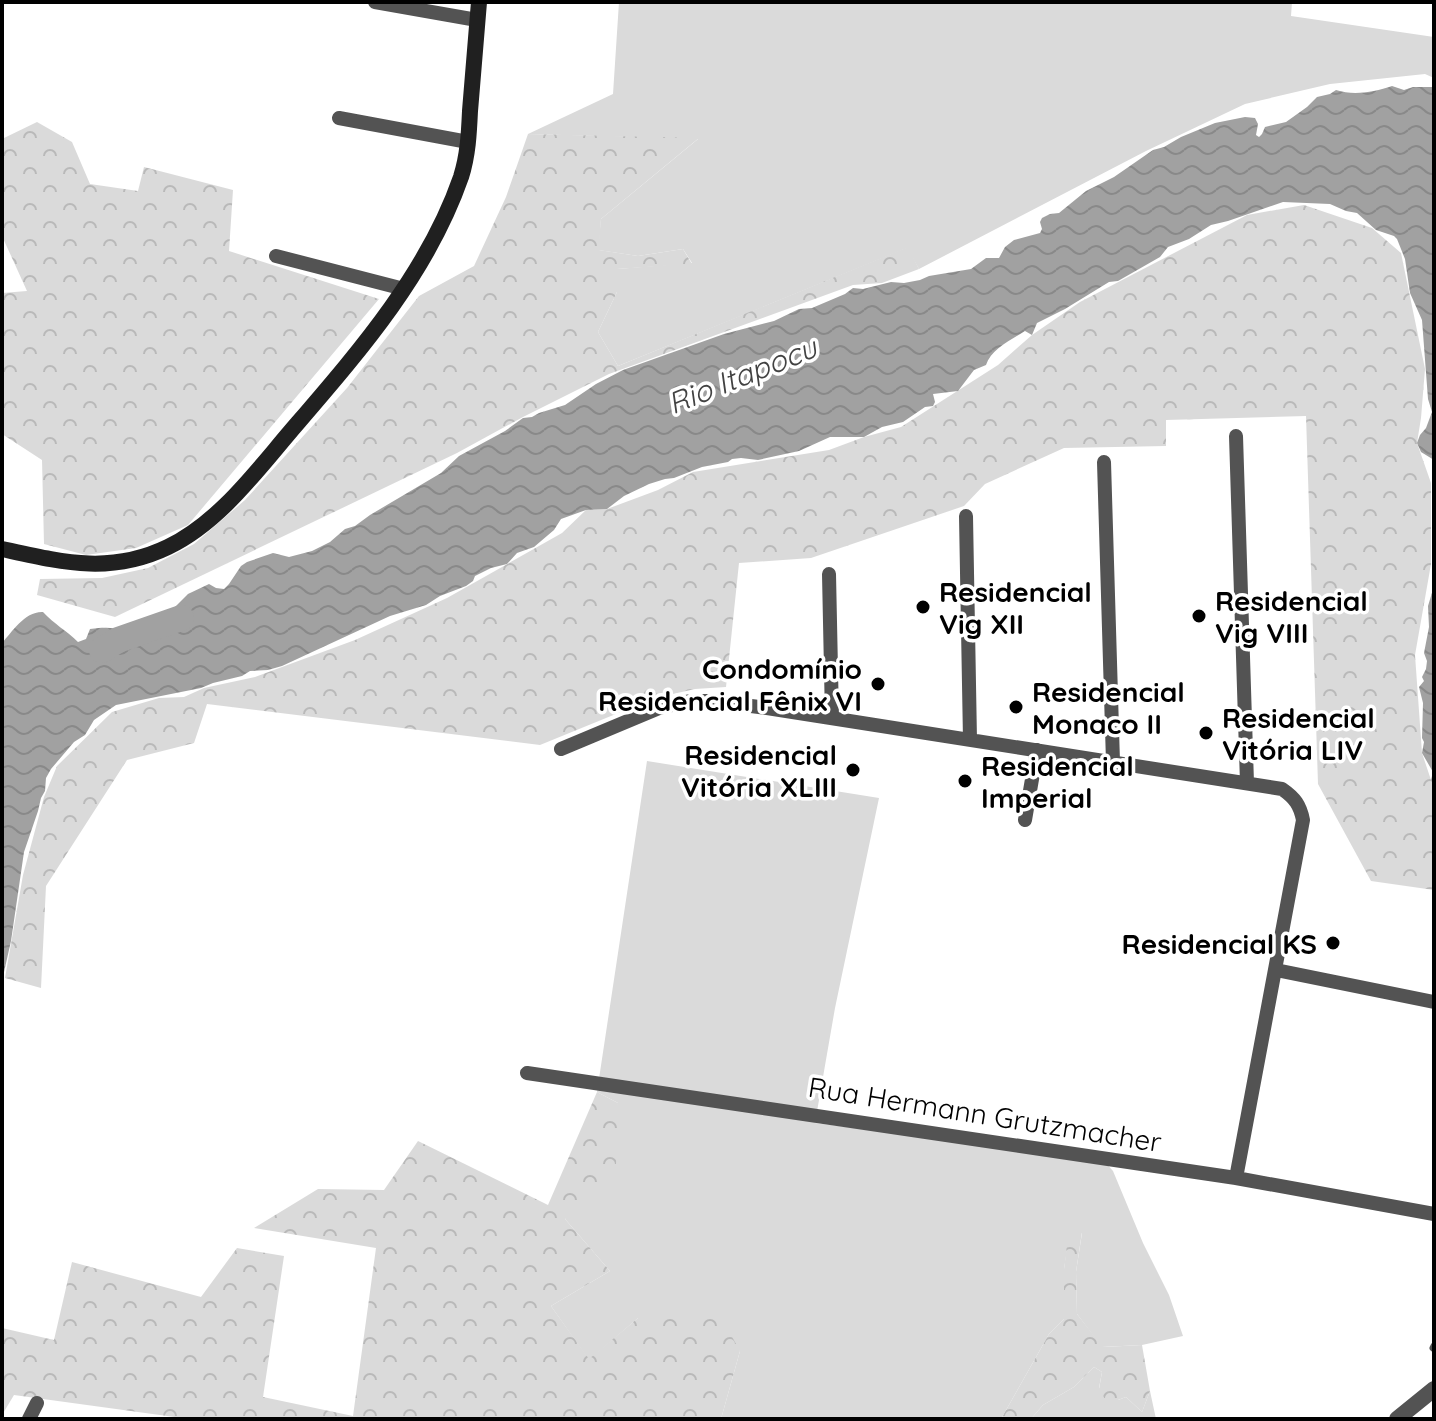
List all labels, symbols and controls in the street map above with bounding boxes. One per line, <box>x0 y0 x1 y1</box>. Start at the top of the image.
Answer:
water label: Rio Itapocu <box>662 327 824 422</box>
place label: Residencial Vig XII <box>939 574 1092 641</box>
place label: Residencial Vig VIII <box>1215 583 1368 650</box>
marker: Residencial Vig XII <box>914 598 932 616</box>
marker: Residencial Vig VIII <box>1190 607 1208 625</box>
place label: Condomínio Residencial Fênix VI <box>598 651 862 718</box>
place label: Residencial Monaco II <box>1032 674 1185 741</box>
marker: Condomínio Residencial Fênix VI <box>869 675 887 693</box>
marker: Residencial Monaco II <box>1007 698 1025 716</box>
place label: Residencial Vitória LIV <box>1222 700 1375 767</box>
marker: Residencial Vitória LIV <box>1197 724 1215 742</box>
place label: Residencial Vitória XLIII <box>681 737 837 804</box>
place label: Residencial Imperial <box>981 748 1134 815</box>
marker: Residencial Vitória XLIII <box>844 761 862 779</box>
marker: Residencial Imperial <box>956 772 974 790</box>
place label: Residencial KS <box>1122 926 1317 961</box>
marker: Residencial KS <box>1324 934 1342 952</box>
street label: Rua Hermann Grutzmacher <box>806 1069 1164 1159</box>

